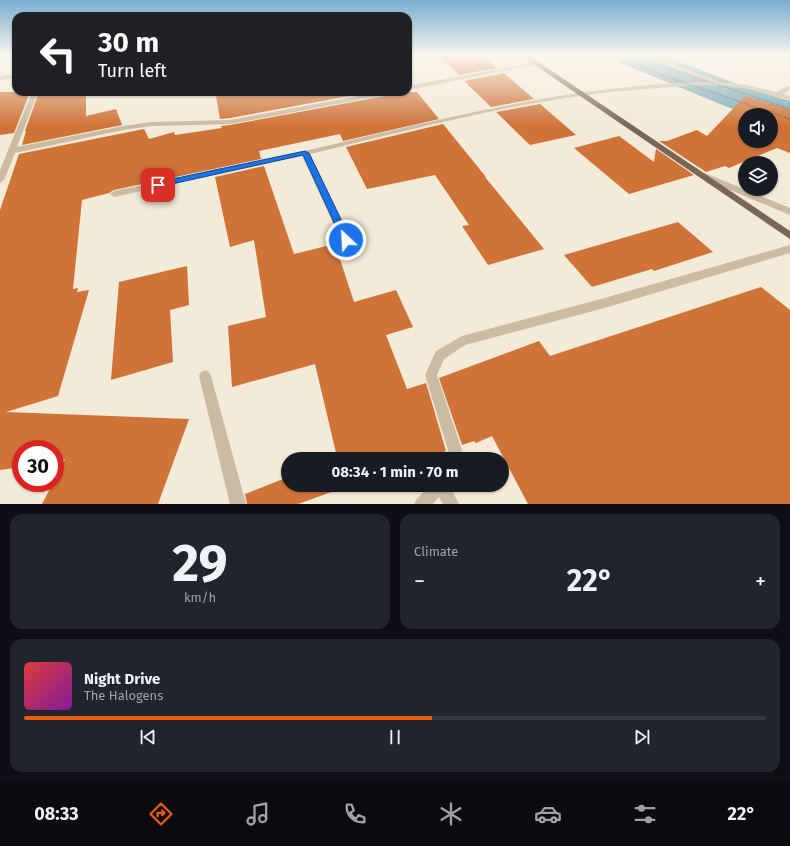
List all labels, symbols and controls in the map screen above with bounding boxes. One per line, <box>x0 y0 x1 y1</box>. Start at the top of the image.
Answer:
text: 30 m <box>98 26 159 59</box>
icon: left <box>32 28 84 80</box>
text: Turn left <box>98 60 167 82</box>
map controls <box>738 108 778 196</box>
button: sound <box>738 108 778 148</box>
button: layers <box>738 156 778 196</box>
pin <box>141 168 175 202</box>
icon: arrive <box>147 174 169 196</box>
position arrow <box>325 219 367 261</box>
speed limit sign: 30 <box>12 440 64 492</box>
text: 08:34 · 1 min · 70 m <box>332 463 458 481</box>
text: 29 <box>172 532 228 595</box>
text: Climate <box>414 544 458 559</box>
text: 22° <box>567 563 613 599</box>
text: − <box>414 568 425 595</box>
text: + <box>755 568 766 595</box>
text: km/h <box>184 590 216 605</box>
text: Night Drive <box>84 670 160 688</box>
text: The Halogens <box>84 688 163 703</box>
icon: previous <box>137 726 159 748</box>
icon: pause <box>384 726 406 748</box>
icon: next <box>631 726 653 748</box>
icon: directions <box>147 800 175 828</box>
icon: music <box>244 800 272 828</box>
icon: phone <box>341 800 369 828</box>
icon: climate <box>437 800 465 828</box>
icon: car <box>534 800 562 828</box>
icon: filters <box>631 800 659 828</box>
text: 08:33 <box>34 803 79 825</box>
text: 22° <box>728 803 756 825</box>

